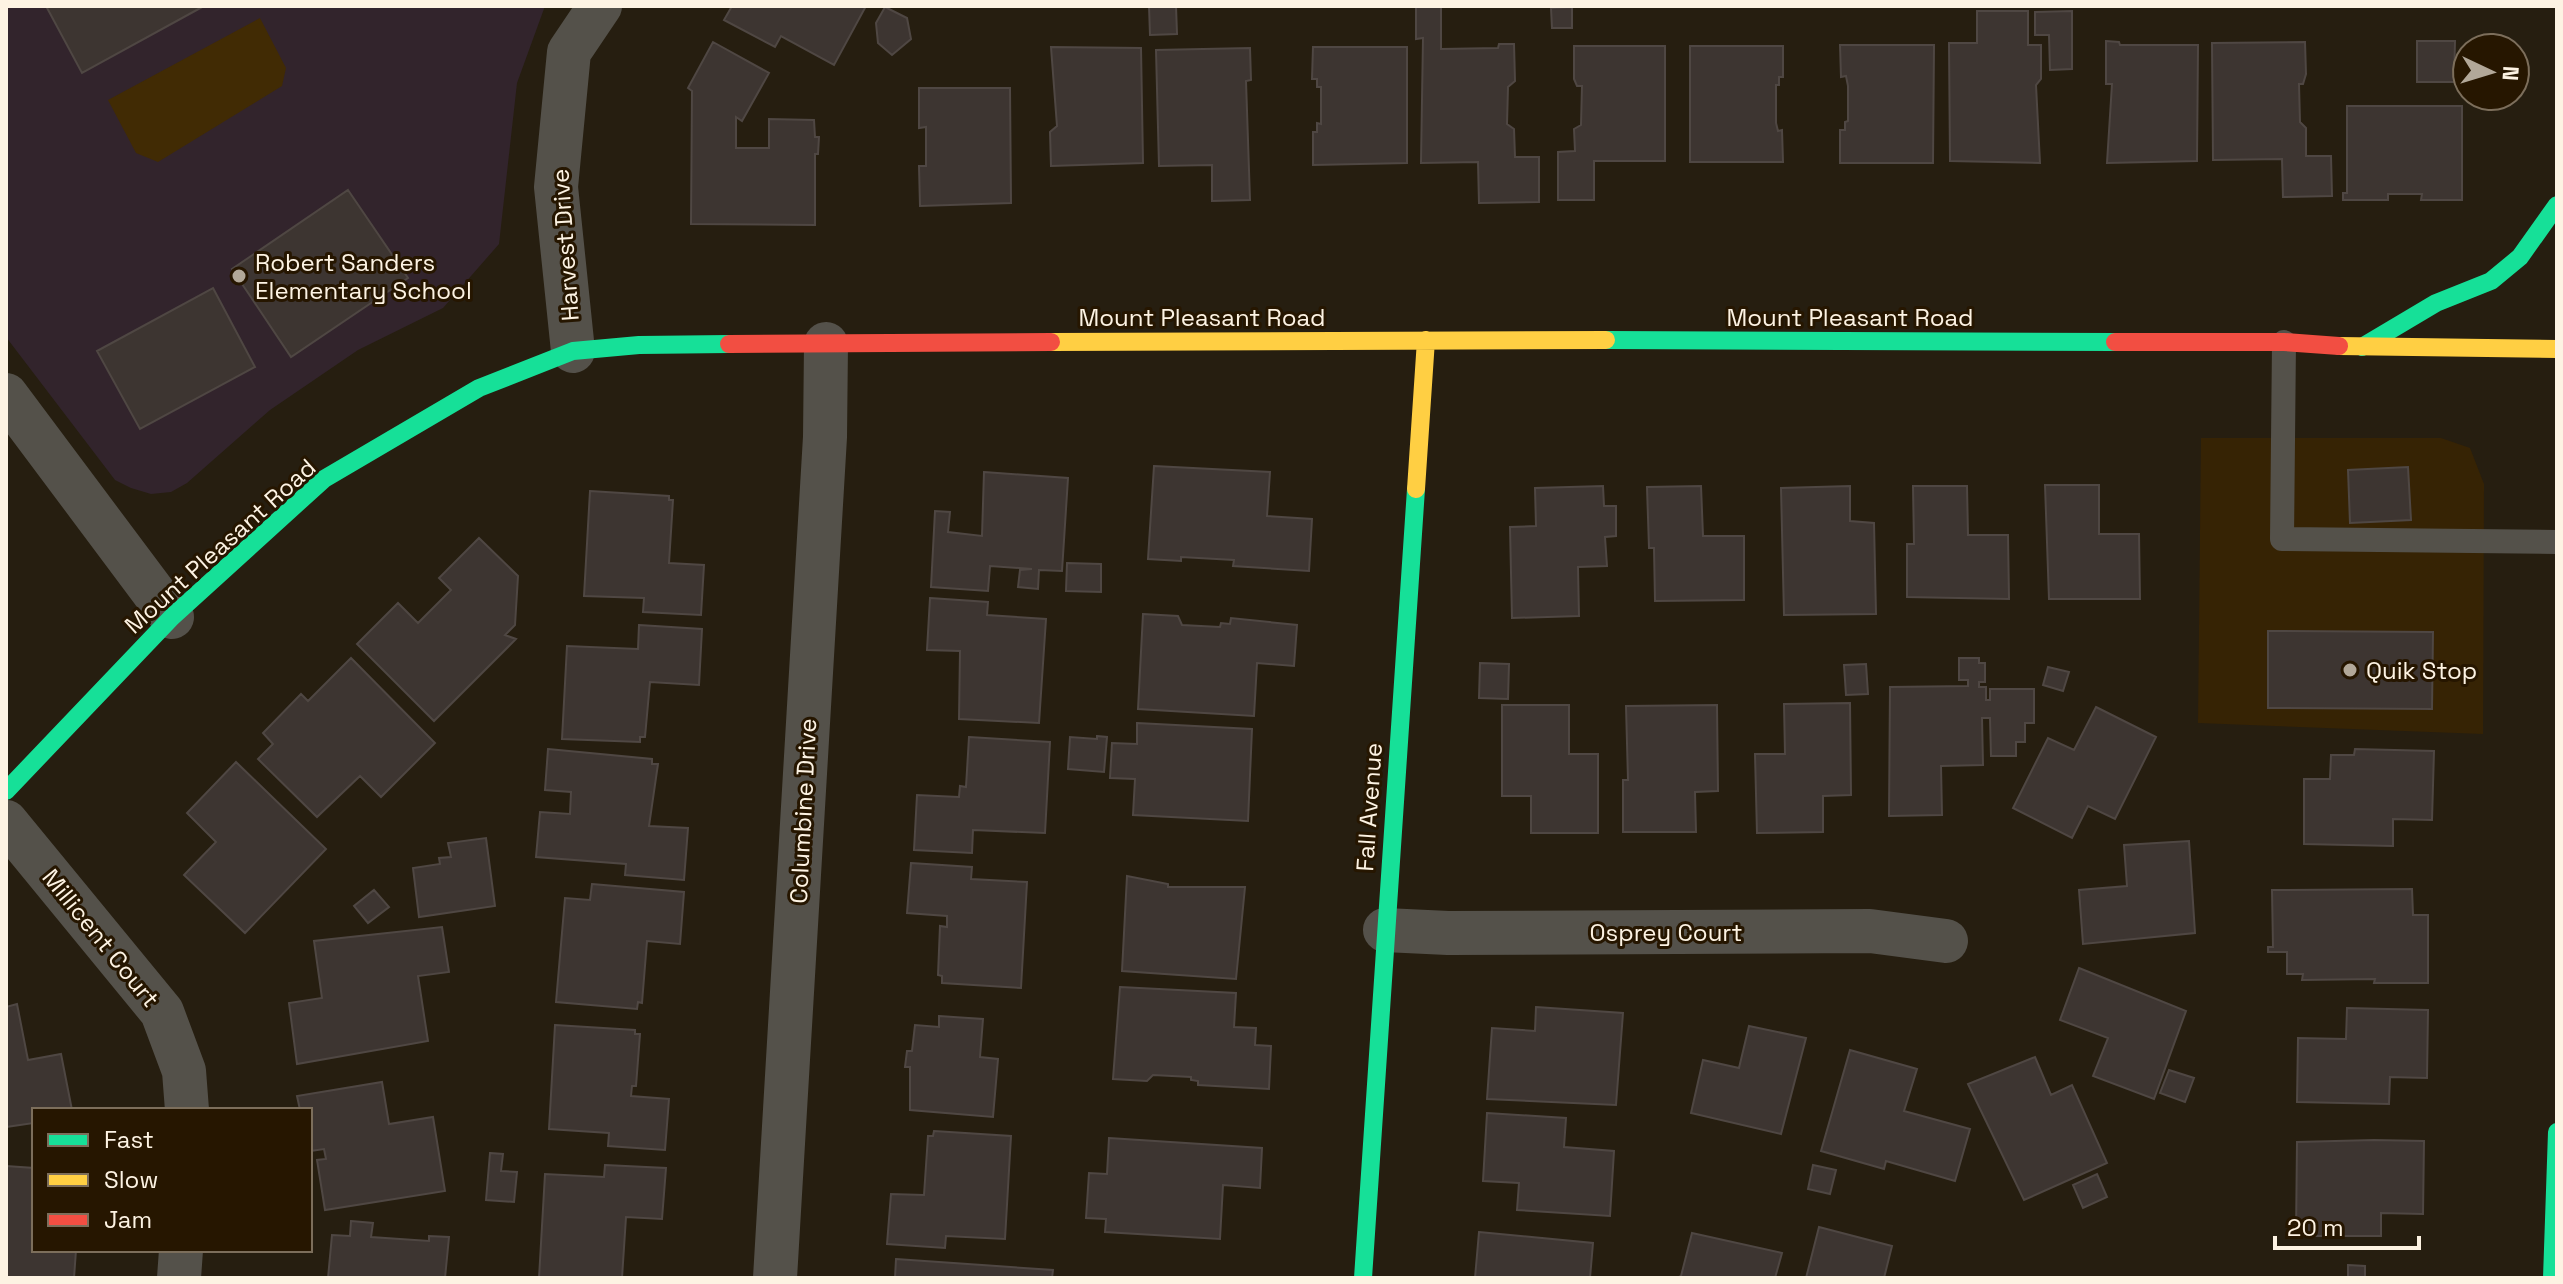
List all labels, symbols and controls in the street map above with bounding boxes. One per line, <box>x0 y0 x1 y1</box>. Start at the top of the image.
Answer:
north arrow <box>2451 32 2531 112</box>
text: N <box>2496 65 2525 82</box>
street label: Harvest Drive <box>544 168 586 322</box>
place label: Robert Sanders Elementary School <box>255 247 472 306</box>
marker: Robert Sanders Elementary School <box>230 267 248 285</box>
street label: Mount Pleasant Road <box>1079 302 1325 333</box>
street label: Mount Pleasant Road <box>1727 302 1973 333</box>
street label: Mount Pleasant Road <box>118 452 322 640</box>
place label: Quik Stop <box>2366 655 2477 686</box>
marker: Quik Stop <box>2341 661 2359 679</box>
street label: Columbine Drive <box>783 718 823 904</box>
street label: Fall Avenue <box>1349 742 1389 872</box>
street label: Millicent Court <box>36 862 166 1014</box>
street label: Osprey Court <box>1590 917 1742 948</box>
legend <box>32 1108 312 1252</box>
text: Fast <box>104 1124 154 1155</box>
text: Slow <box>104 1164 158 1195</box>
scale bar <box>2275 1200 2419 1250</box>
text: Jam <box>104 1204 152 1235</box>
text: 20 m <box>2287 1212 2344 1243</box>

